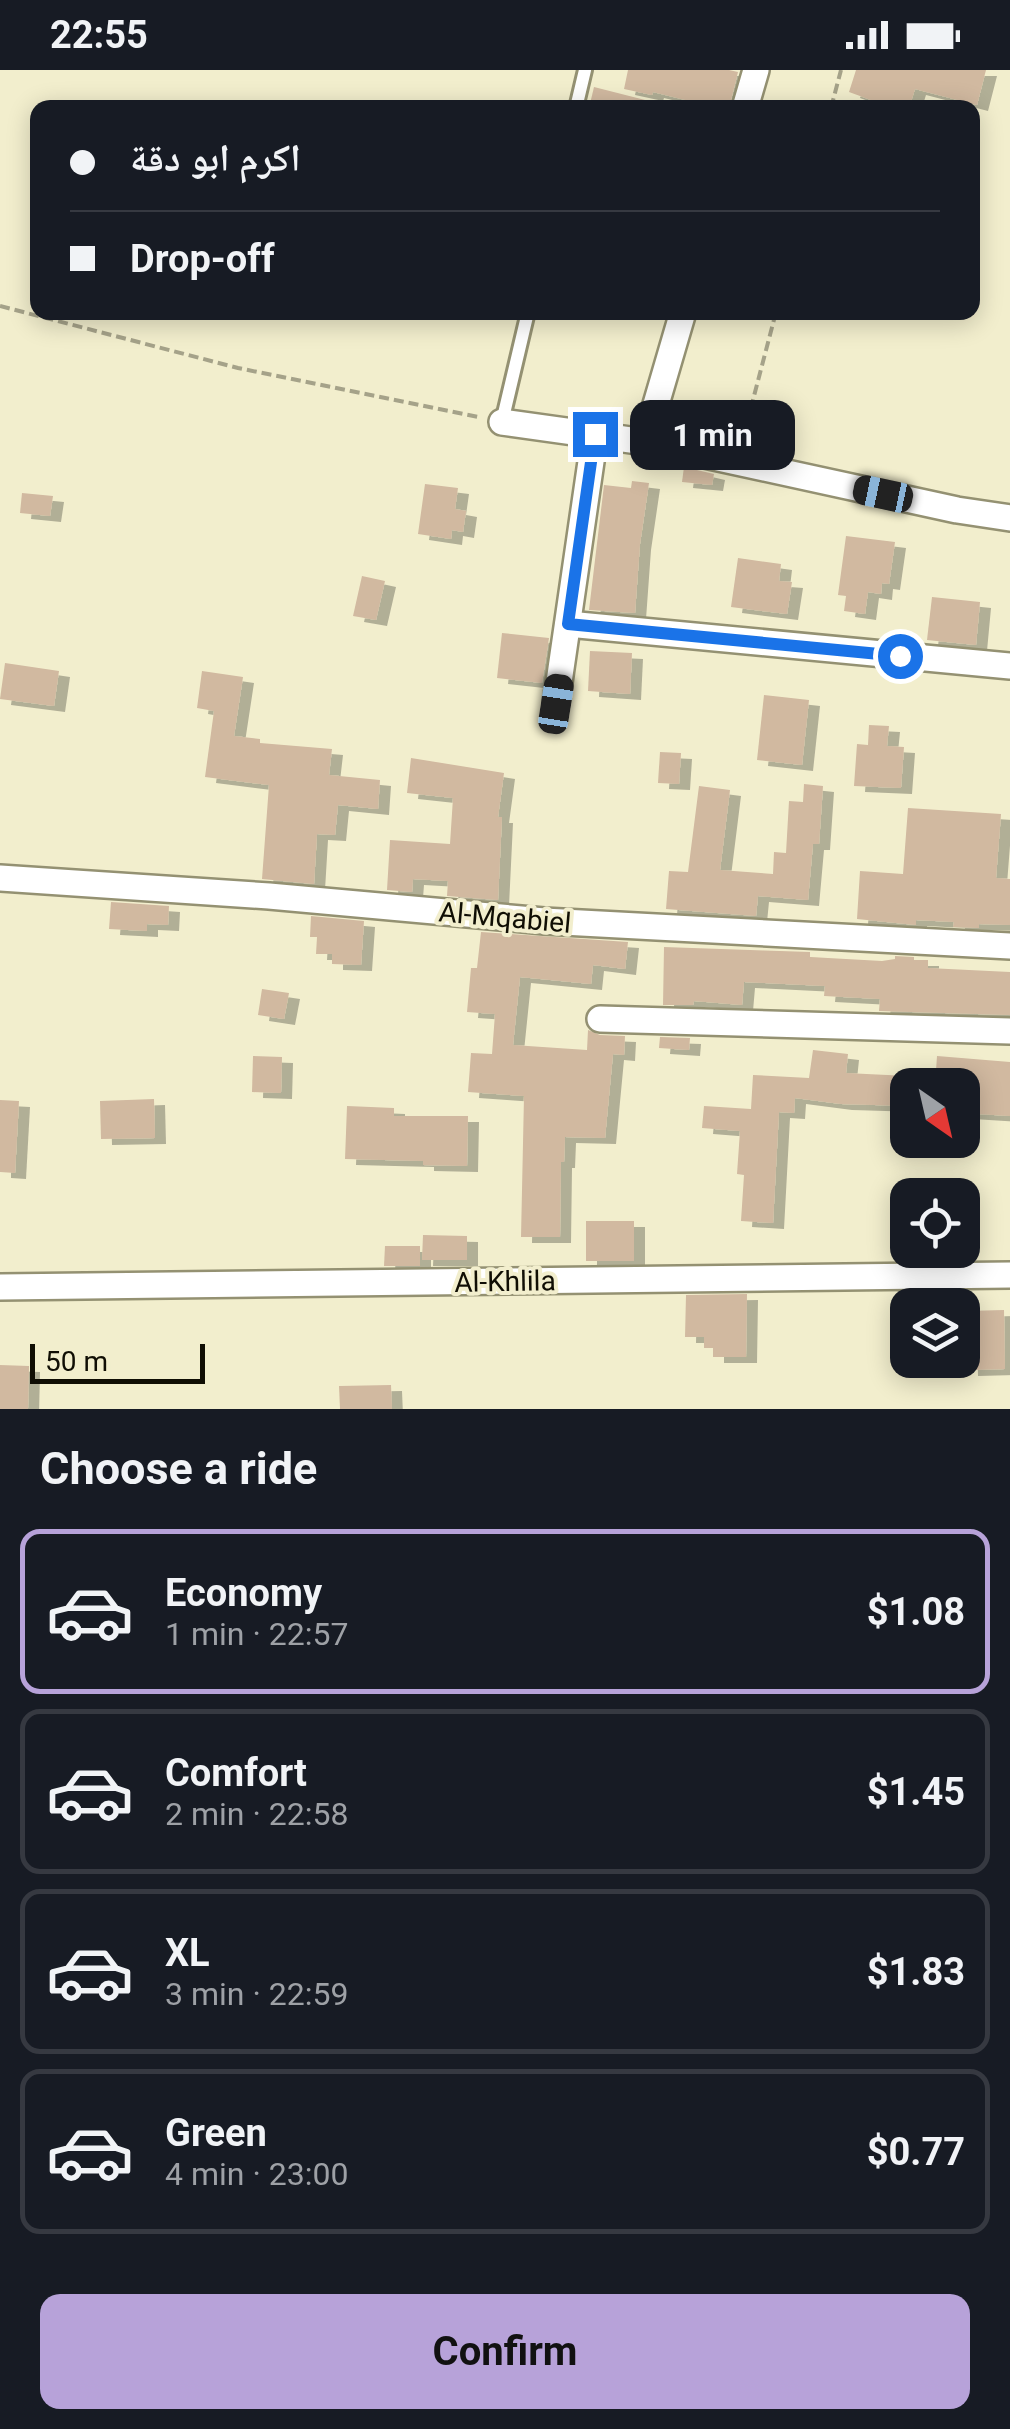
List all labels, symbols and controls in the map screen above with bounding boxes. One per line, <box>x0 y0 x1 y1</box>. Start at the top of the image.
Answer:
text: 22:55 <box>50 13 148 57</box>
text: اكرم ابو دقة <box>130 136 301 180</box>
text: Drop-off <box>130 237 275 281</box>
callout: 1 min <box>630 399 795 469</box>
route end <box>573 412 618 457</box>
text: 1 min <box>672 416 753 454</box>
car <box>851 473 915 515</box>
route start <box>878 634 923 679</box>
car <box>536 672 576 736</box>
street label: Al-Mqabiel <box>437 895 572 940</box>
north arrow <box>890 1068 980 1158</box>
map controls <box>890 1068 980 1378</box>
button: locate <box>890 1178 980 1268</box>
street label: Al-Khlila <box>454 1264 556 1299</box>
button: layers <box>890 1288 980 1378</box>
scale bar <box>30 1339 205 1384</box>
text: 50 m <box>45 1345 108 1378</box>
text: Choose a ride <box>40 1442 317 1495</box>
icon: car <box>45 1567 135 1657</box>
text: Economy <box>165 1571 322 1615</box>
text: $1.08 <box>867 1590 965 1634</box>
text: 1 min · 22:57 <box>165 1615 348 1653</box>
icon: car <box>45 1747 135 1837</box>
text: Comfort <box>165 1751 307 1795</box>
text: $1.45 <box>867 1770 965 1814</box>
text: 2 min · 22:58 <box>165 1795 348 1833</box>
icon: car <box>45 1927 135 2017</box>
text: XL <box>165 1931 210 1975</box>
text: $1.83 <box>867 1950 965 1994</box>
text: 3 min · 22:59 <box>165 1975 348 2013</box>
icon: car <box>45 2107 135 2197</box>
text: Green <box>165 2111 267 2155</box>
text: $0.77 <box>867 2130 965 2174</box>
text: 4 min · 23:00 <box>165 2155 348 2193</box>
button: Confirm <box>40 2294 970 2409</box>

